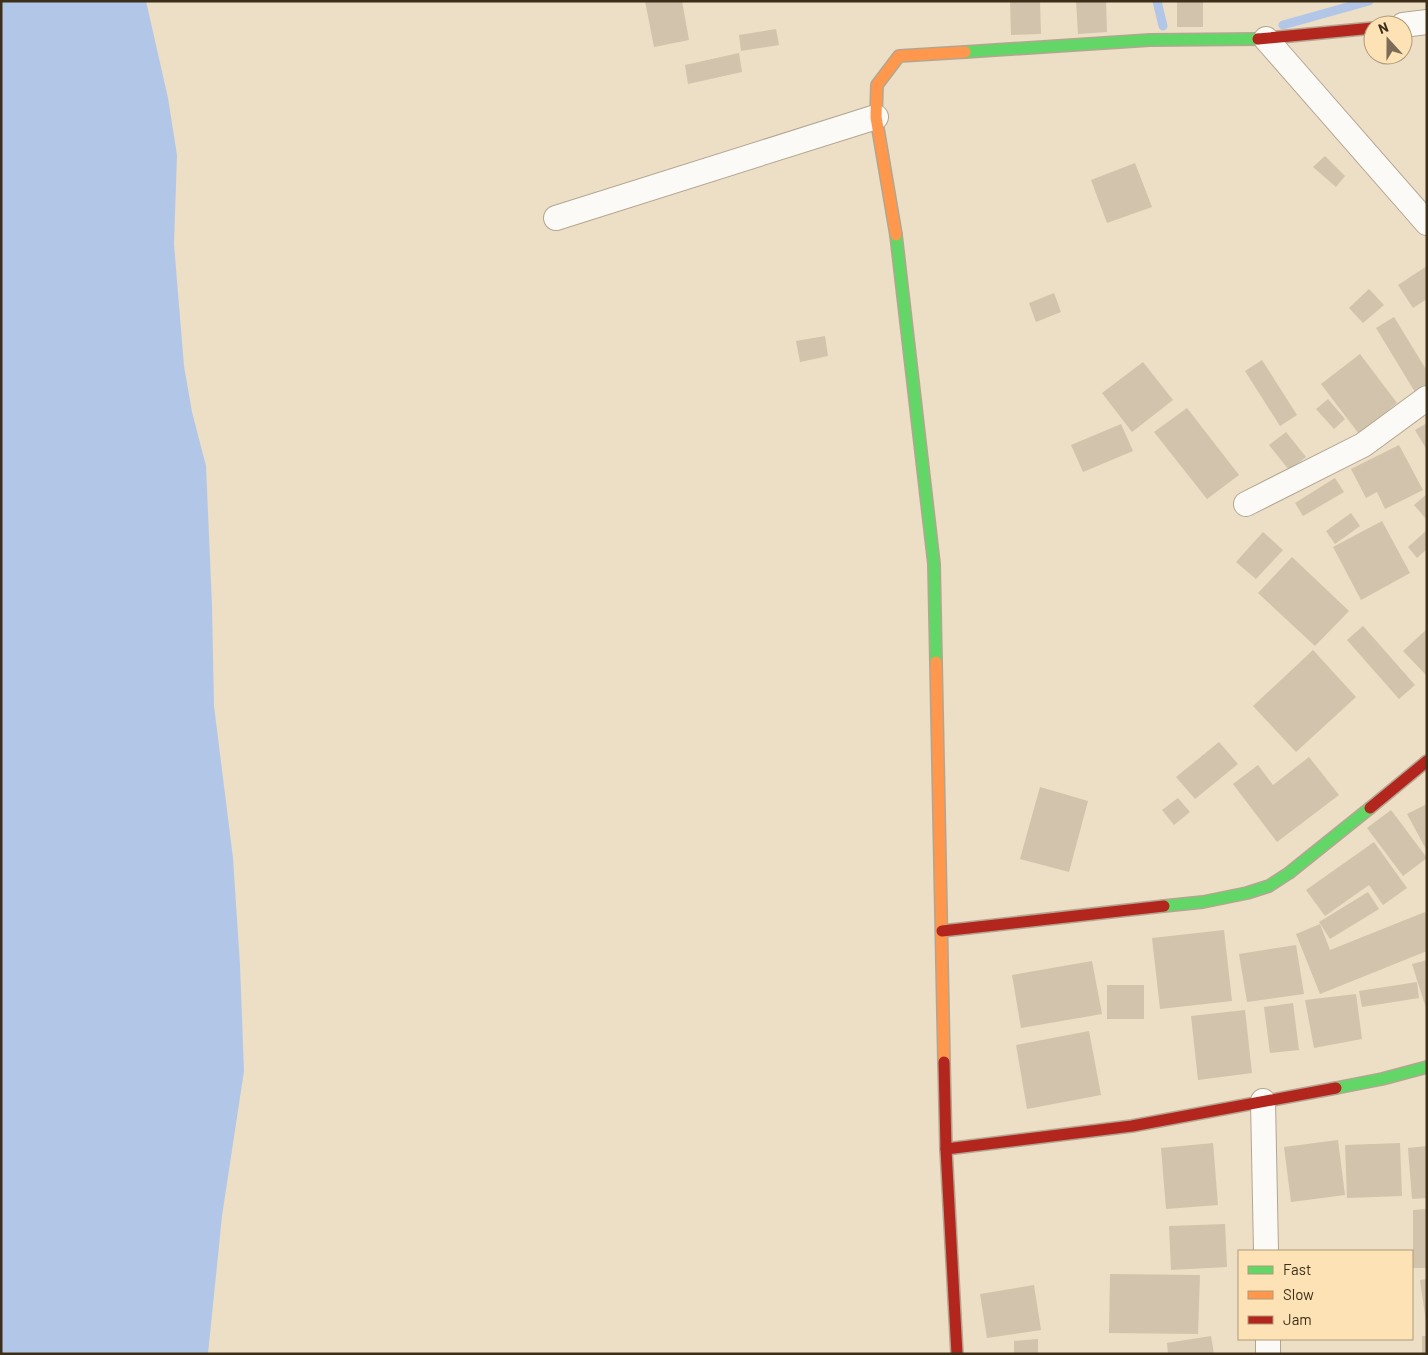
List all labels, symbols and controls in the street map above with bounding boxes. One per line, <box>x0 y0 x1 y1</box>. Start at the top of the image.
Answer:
north arrow <box>1363 15 1413 65</box>
text: N <box>1376 18 1391 37</box>
legend <box>1238 1250 1413 1340</box>
text: Fast <box>1283 1260 1311 1278</box>
text: Slow <box>1283 1285 1314 1303</box>
text: Jam <box>1283 1310 1312 1328</box>

